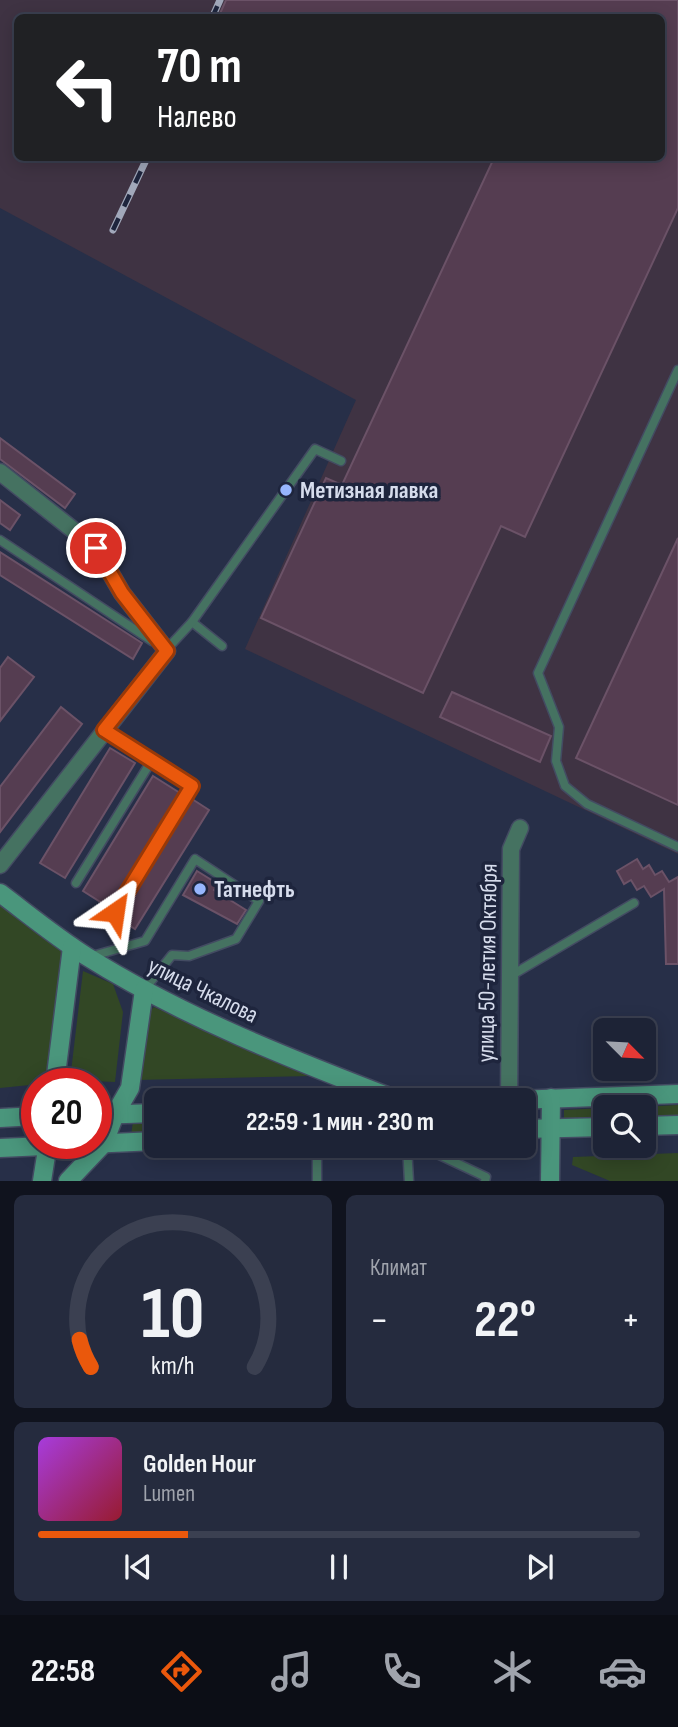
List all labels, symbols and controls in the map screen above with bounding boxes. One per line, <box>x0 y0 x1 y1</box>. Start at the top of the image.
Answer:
text: 70 m <box>157 38 242 97</box>
icon: left <box>42 42 133 133</box>
text: Налево <box>157 98 237 137</box>
place label: Метизная лавка <box>300 476 438 505</box>
marker: Метизная лавка <box>278 482 294 498</box>
pin <box>66 518 126 578</box>
icon: arrive <box>77 529 115 567</box>
street label: улица 50-летия Октября <box>471 863 504 1063</box>
position arrow <box>78 875 152 949</box>
place label: Татнефть <box>214 875 295 904</box>
marker: Татнефть <box>192 881 208 897</box>
street label: улица Чкалова <box>143 951 263 1030</box>
north arrow <box>593 1018 656 1082</box>
map controls <box>593 1018 656 1158</box>
speed limit sign: 20 <box>21 1068 112 1159</box>
button: search <box>593 1095 656 1158</box>
text: 22:59 · 1 мин · 230 m <box>246 1107 434 1138</box>
text: Климат <box>370 1254 427 1282</box>
text: 10 <box>141 1272 205 1360</box>
text: 22° <box>474 1289 536 1352</box>
text: − <box>370 1298 389 1343</box>
text: + <box>621 1298 640 1343</box>
text: km/h <box>151 1351 195 1382</box>
text: Golden Hour <box>143 1449 256 1480</box>
text: Lumen <box>143 1480 195 1508</box>
icon: previous <box>119 1548 157 1586</box>
icon: pause <box>320 1548 358 1586</box>
icon: next <box>521 1548 559 1586</box>
icon: directions <box>157 1647 206 1696</box>
icon: music <box>267 1647 316 1696</box>
icon: phone <box>377 1647 426 1696</box>
icon: climate <box>488 1647 537 1696</box>
icon: car <box>598 1647 647 1696</box>
text: 22:58 <box>31 1652 95 1691</box>

